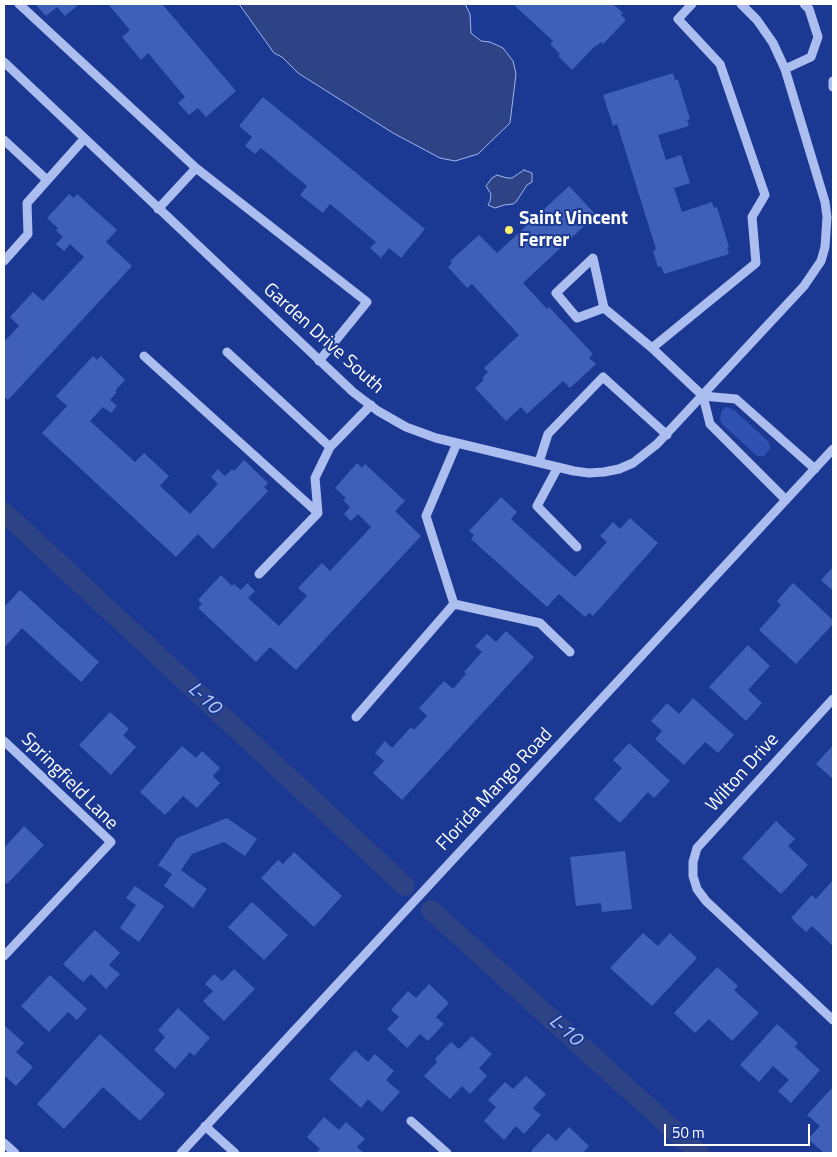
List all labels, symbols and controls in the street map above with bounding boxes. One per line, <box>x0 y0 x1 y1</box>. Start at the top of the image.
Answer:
place label: Saint Vincent Ferrer <box>519 208 628 252</box>
marker: Saint Vincent Ferrer <box>503 224 515 236</box>
street label: Garden Drive South <box>258 279 388 399</box>
water label: L-10 <box>183 678 225 720</box>
street label: Florida Mango Road <box>432 724 558 856</box>
street label: Springfield Lane <box>16 729 122 835</box>
street label: Wilton Drive <box>702 729 784 817</box>
water label: L-10 <box>543 1010 587 1052</box>
scale bar <box>667 1114 813 1146</box>
text: 50 m <box>672 1121 705 1144</box>

